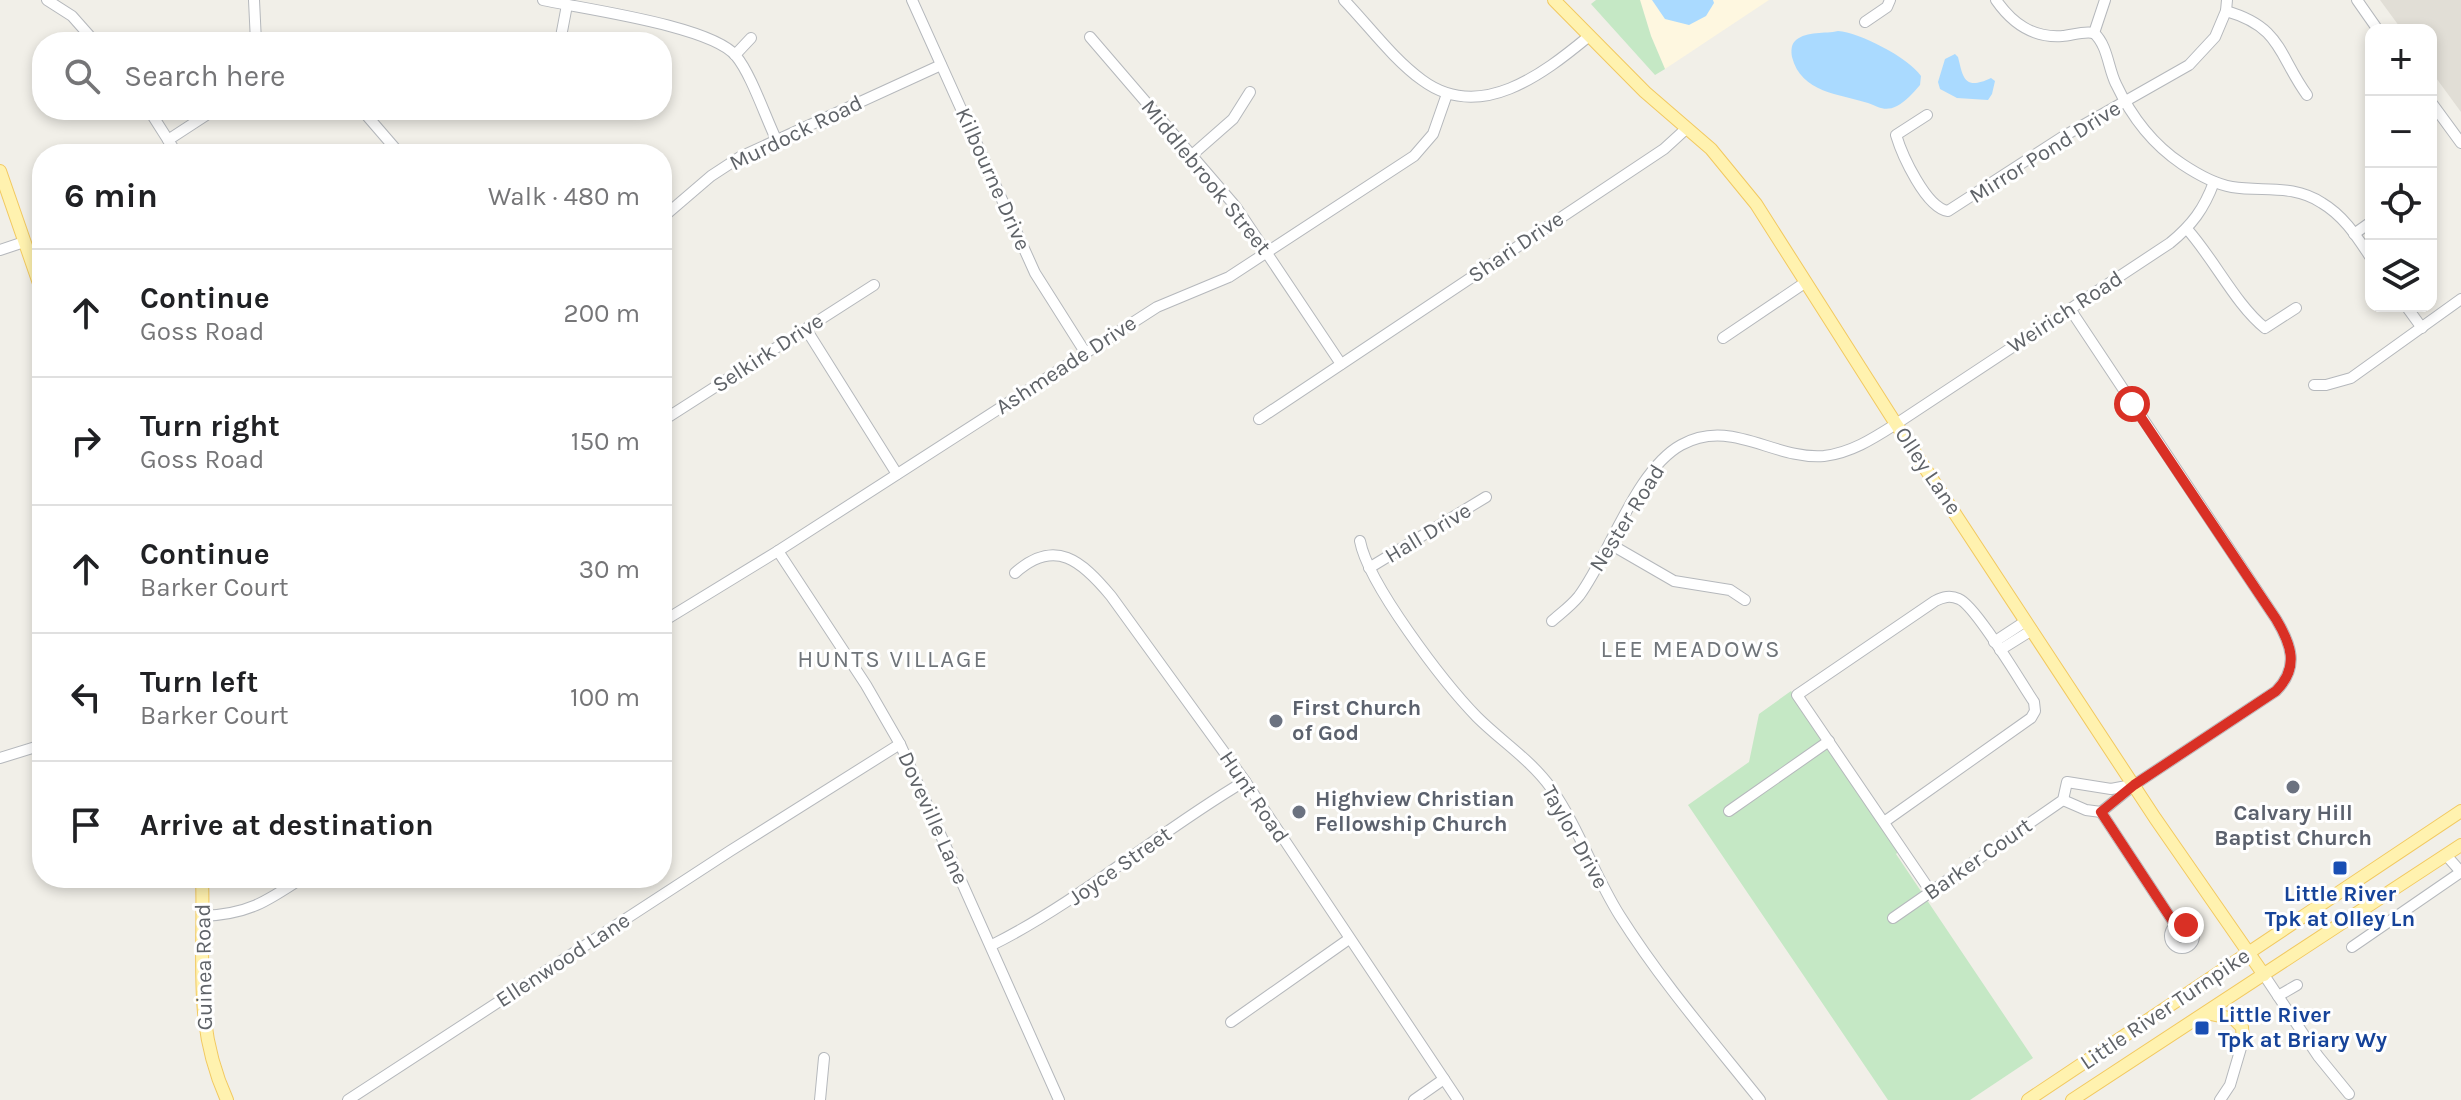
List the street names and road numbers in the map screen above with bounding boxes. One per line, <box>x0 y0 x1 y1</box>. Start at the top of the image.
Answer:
street label: Murdock Road <box>725 90 867 176</box>
street label: Middlebrook Street <box>1136 94 1276 260</box>
street label: Mirror Pond Drive <box>1965 95 2125 209</box>
street label: Kilbourne Drive <box>950 104 1036 254</box>
street label: Shari Drive <box>1463 206 1569 288</box>
street label: Weirich Road <box>2003 265 2127 359</box>
street label: Selkirk Drive <box>708 308 828 398</box>
street label: Ashmeade Drive <box>991 310 1141 420</box>
street label: Olley Lane <box>1889 422 1967 520</box>
street label: Nester Road <box>1584 460 1670 576</box>
street label: Hall Drive <box>1380 497 1476 569</box>
street label: Hunt Road <box>1214 746 1294 848</box>
street label: Doveville Lane <box>892 748 974 888</box>
street label: Taylor Drive <box>1536 781 1614 893</box>
street label: Barker Court <box>1919 812 2037 906</box>
street label: Joyce Street <box>1064 821 1176 911</box>
street label: Guinea Road <box>190 903 218 1031</box>
street label: Ellenwood Lane <box>491 907 635 1013</box>
street label: Little River Turnpike <box>2075 943 2255 1075</box>

